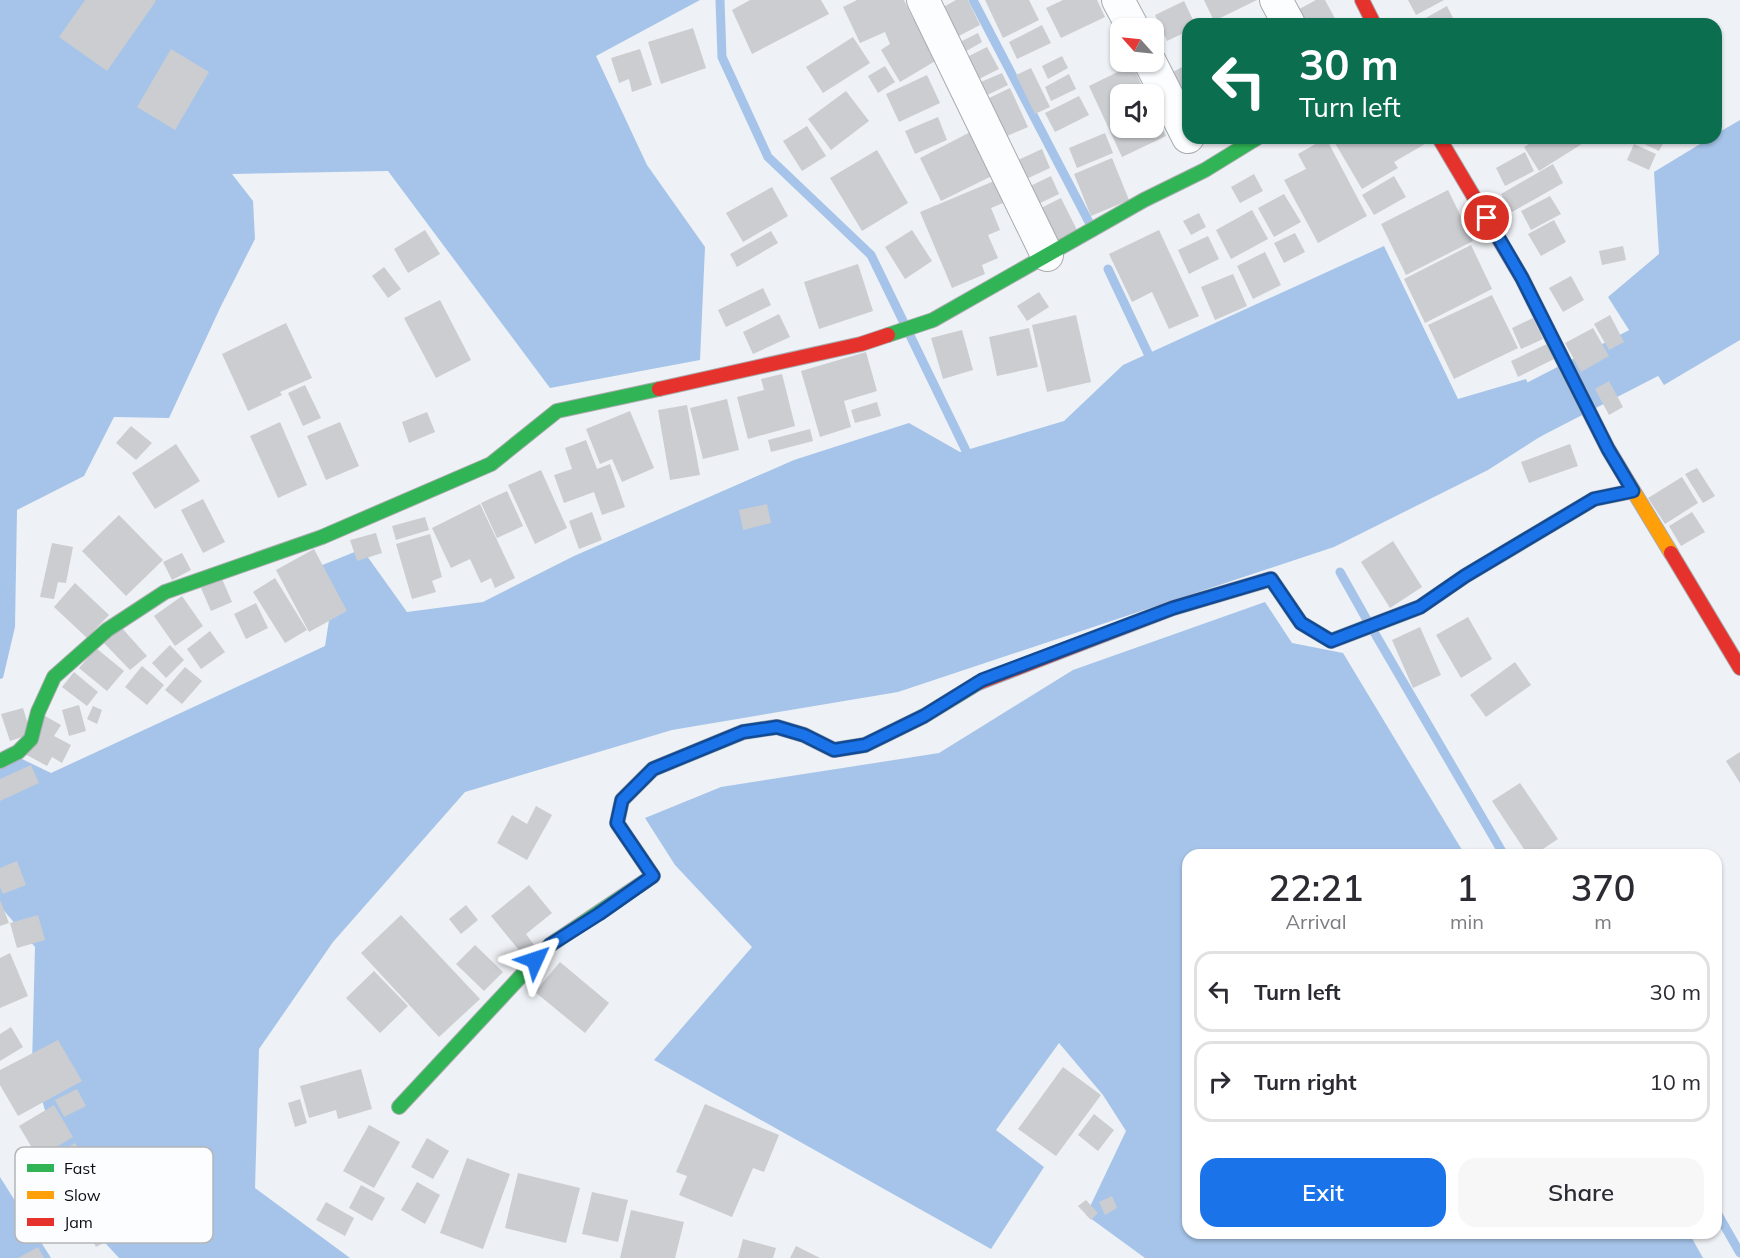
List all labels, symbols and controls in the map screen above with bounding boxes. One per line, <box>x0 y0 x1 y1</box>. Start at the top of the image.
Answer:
north arrow <box>1110 18 1164 72</box>
map controls <box>1110 18 1164 138</box>
text: 30 m <box>1299 38 1399 91</box>
icon: left <box>1200 42 1278 120</box>
button: sound <box>1110 84 1164 138</box>
text: Turn left <box>1299 90 1401 124</box>
pin <box>1461 192 1512 243</box>
icon: arrive <box>1470 201 1503 234</box>
text: 22:21 <box>1269 865 1363 910</box>
text: 1 <box>1456 865 1478 910</box>
text: 370 <box>1571 865 1635 910</box>
text: Arrival <box>1285 909 1347 934</box>
text: min <box>1450 909 1484 934</box>
text: m <box>1594 909 1612 934</box>
position arrow <box>503 928 567 992</box>
icon: left <box>1203 975 1236 1008</box>
text: Turn left <box>1254 978 1341 1006</box>
text: 30 m <box>1650 978 1701 1006</box>
icon: right <box>1203 1065 1236 1098</box>
text: Turn right <box>1254 1068 1357 1096</box>
text: 10 m <box>1650 1068 1701 1096</box>
legend <box>15 1147 213 1243</box>
text: Fast <box>64 1158 96 1178</box>
button: Exit <box>1200 1158 1446 1227</box>
button: Share <box>1458 1158 1704 1227</box>
text: Slow <box>64 1185 101 1205</box>
text: Jam <box>64 1212 93 1232</box>

